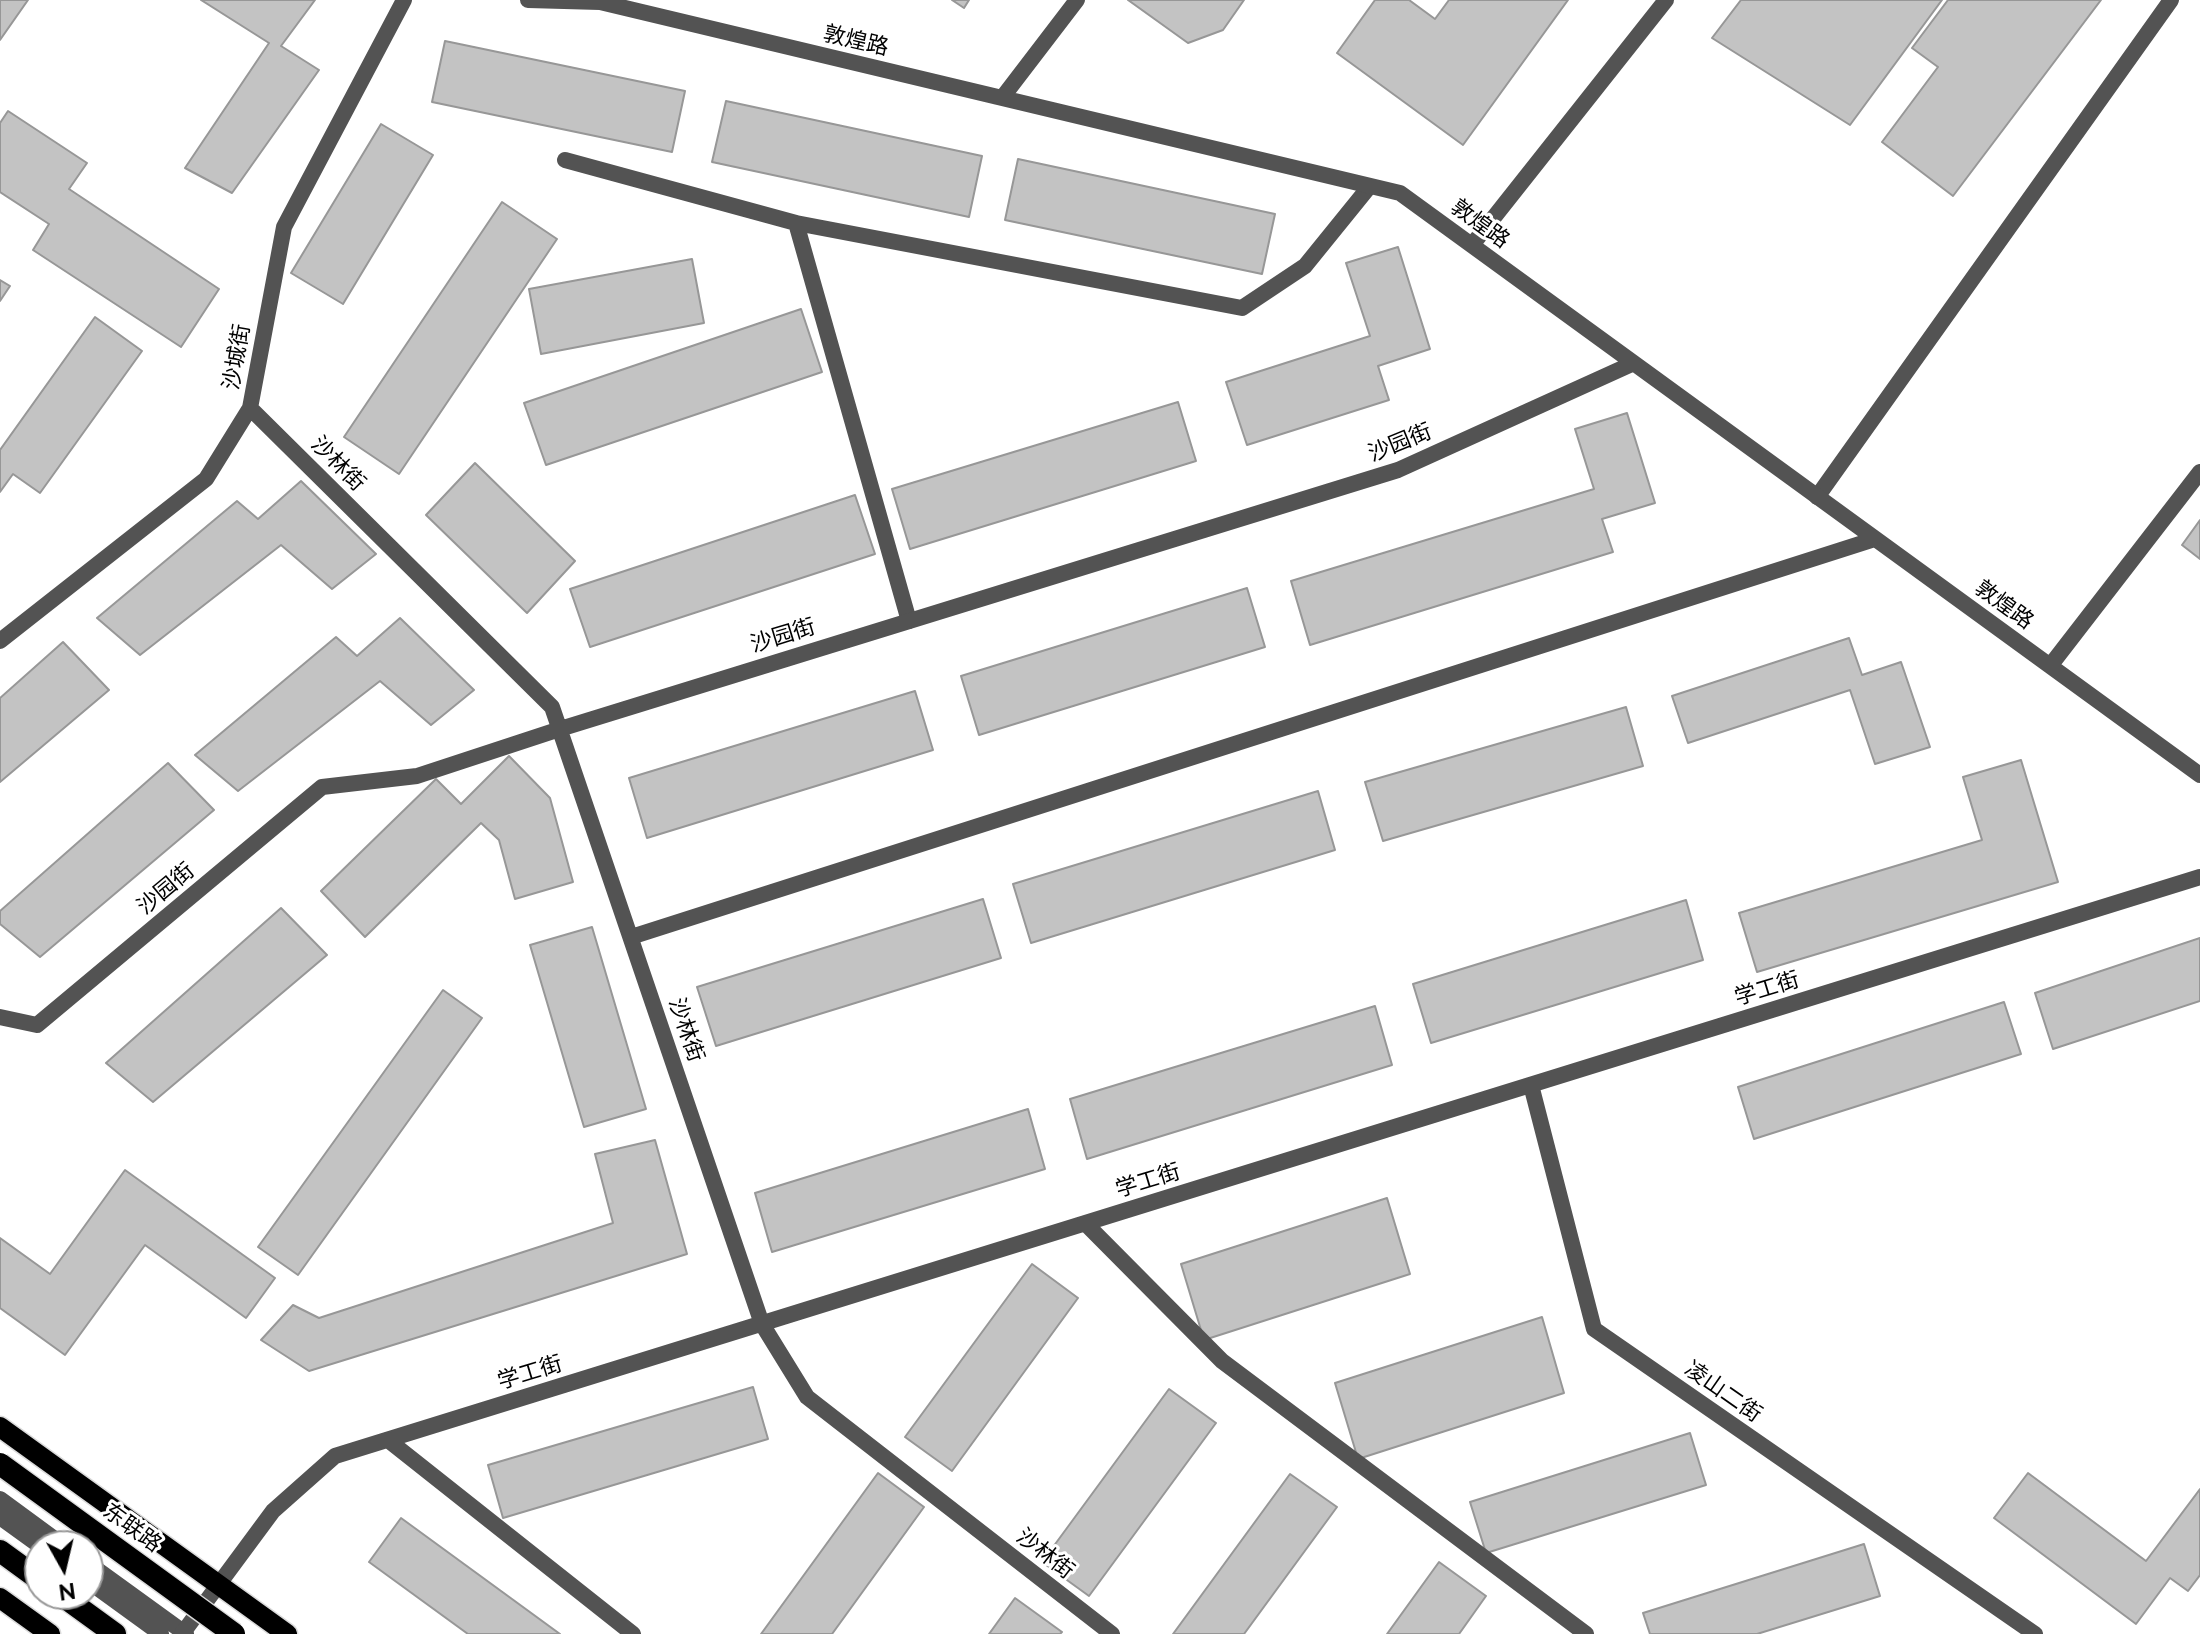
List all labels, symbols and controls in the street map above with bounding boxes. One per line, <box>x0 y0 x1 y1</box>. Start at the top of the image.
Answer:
street label: 敦煌路 <box>821 21 891 61</box>
street label: 敦煌路 <box>1446 194 1514 254</box>
street label: 沙城街 <box>218 322 256 392</box>
street label: 沙园街 <box>1364 418 1436 468</box>
street label: 沙林街 <box>305 431 371 497</box>
street label: 敦煌路 <box>1970 575 2038 635</box>
street label: 沙园街 <box>748 614 818 658</box>
street label: 沙园街 <box>132 858 200 920</box>
street label: 学工街 <box>1732 967 1802 1011</box>
street label: 沙林街 <box>663 995 709 1065</box>
street label: 学工街 <box>1113 1159 1183 1203</box>
street label: 学工街 <box>495 1351 565 1395</box>
street label: 凌山二街 <box>1679 1356 1767 1428</box>
street label: 东联路 <box>98 1498 166 1558</box>
street label: 沙林街 <box>1011 1523 1079 1585</box>
north arrow <box>24 1530 104 1610</box>
text: N <box>57 1578 77 1606</box>

